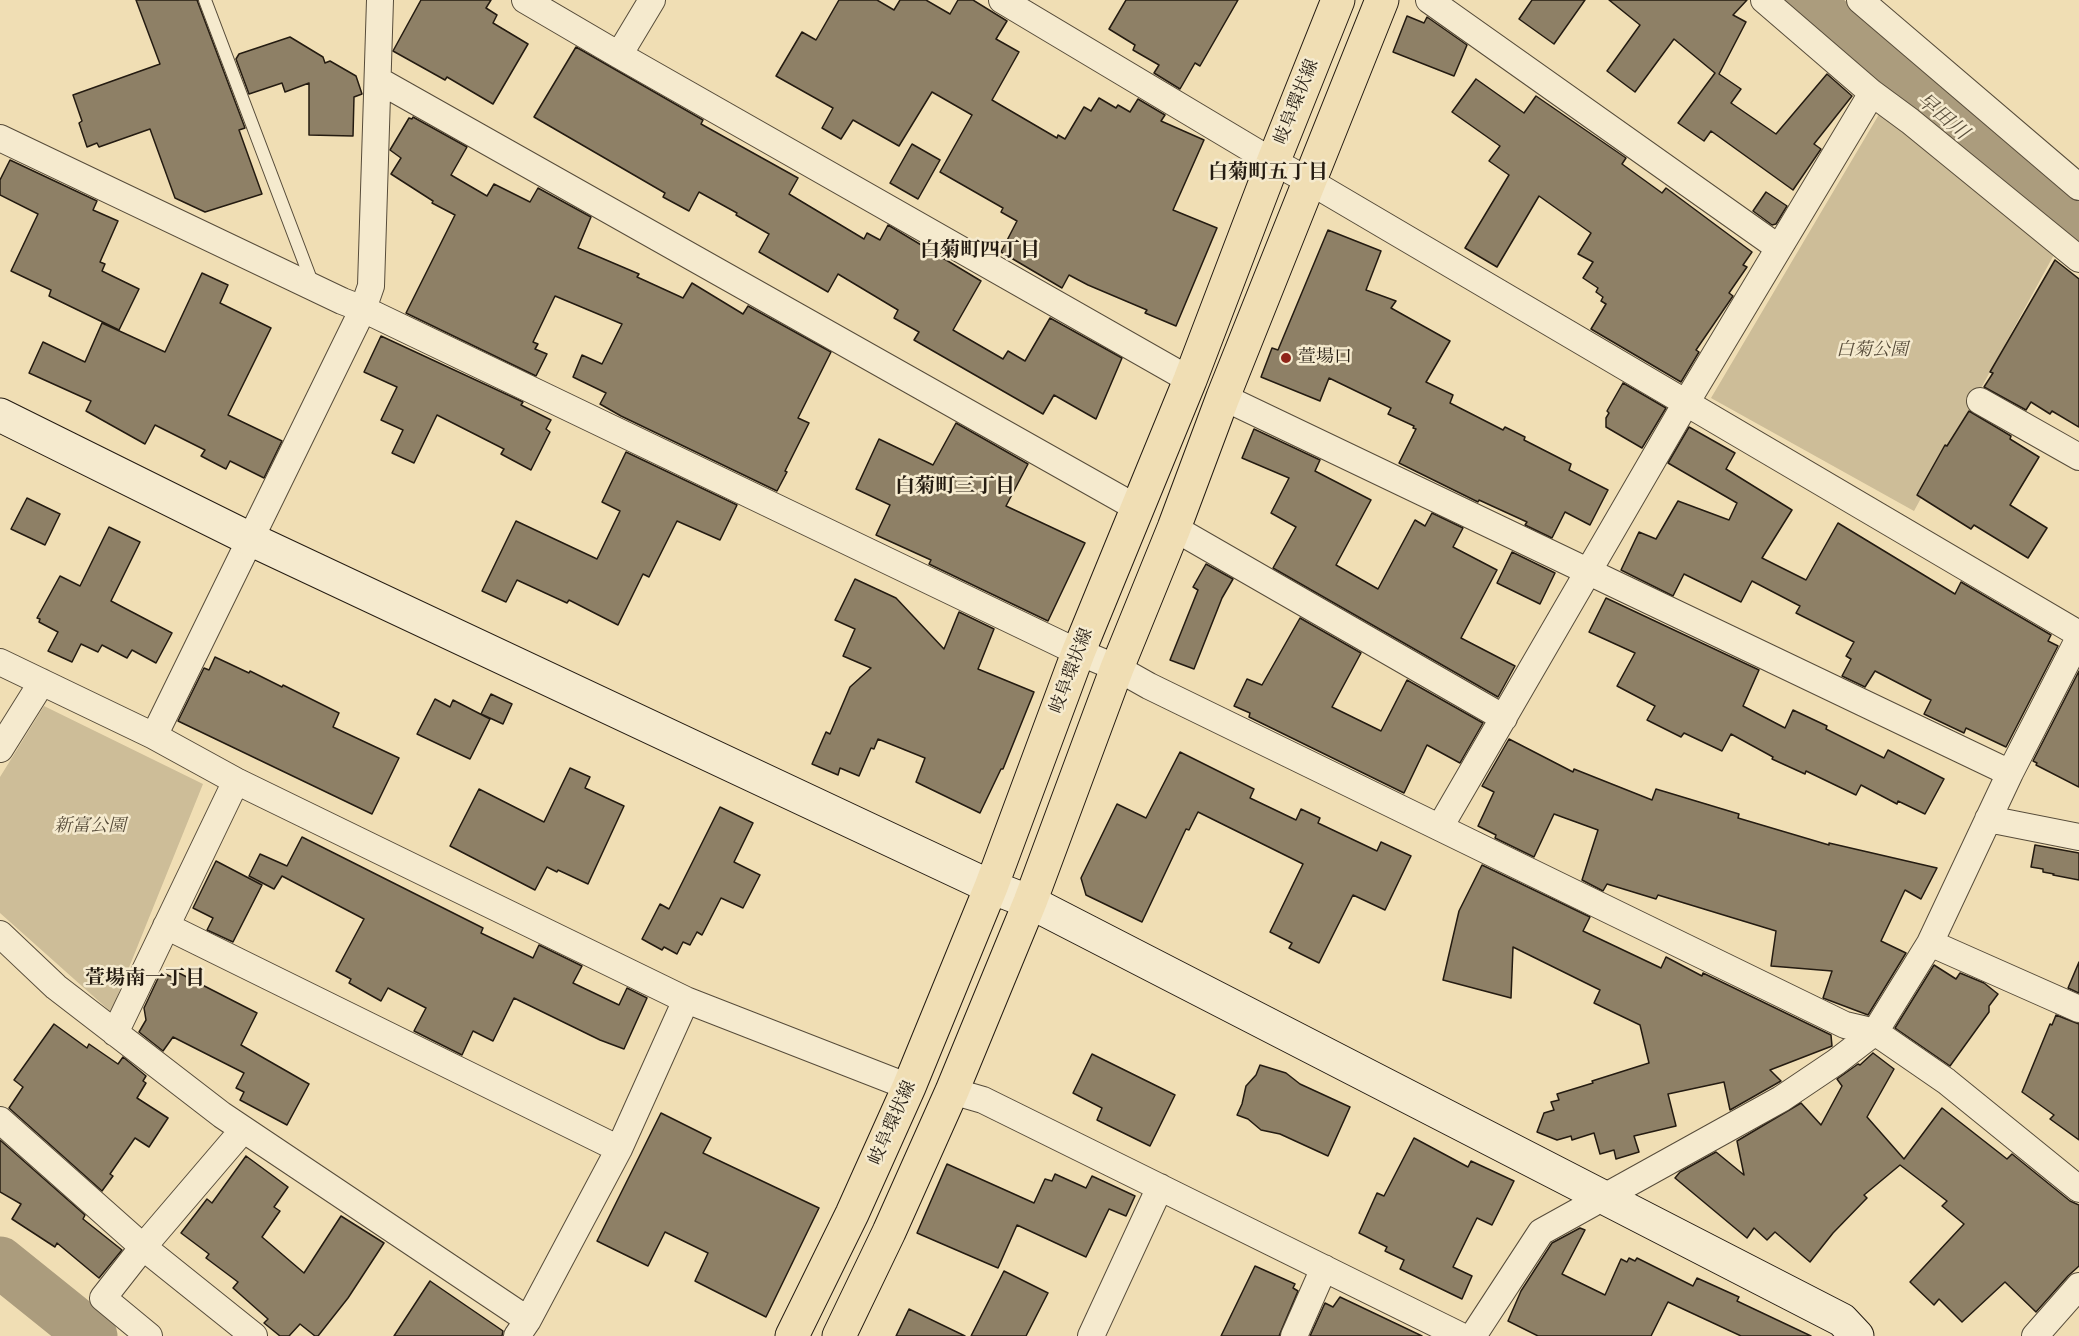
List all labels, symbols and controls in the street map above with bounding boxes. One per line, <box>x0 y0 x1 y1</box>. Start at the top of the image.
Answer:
street label: 岐阜環状線 <box>1270 56 1324 148</box>
water label: 早田川 <box>1911 89 1973 145</box>
district label: 白菊町五丁目 <box>1208 161 1328 185</box>
district label: 白菊町四丁目 <box>920 239 1040 263</box>
park label: 白菊公園 <box>1836 340 1908 362</box>
place label: 萱場口 <box>1298 347 1352 369</box>
marker: 萱場口 <box>1279 351 1293 365</box>
district label: 白菊町三丁目 <box>895 475 1015 499</box>
street label: 岐阜環状線 <box>1046 625 1098 717</box>
park label: 新富公園 <box>54 816 126 838</box>
district label: 萱場南一丁目 <box>85 967 205 991</box>
street label: 岐阜環状線 <box>865 1077 921 1169</box>

